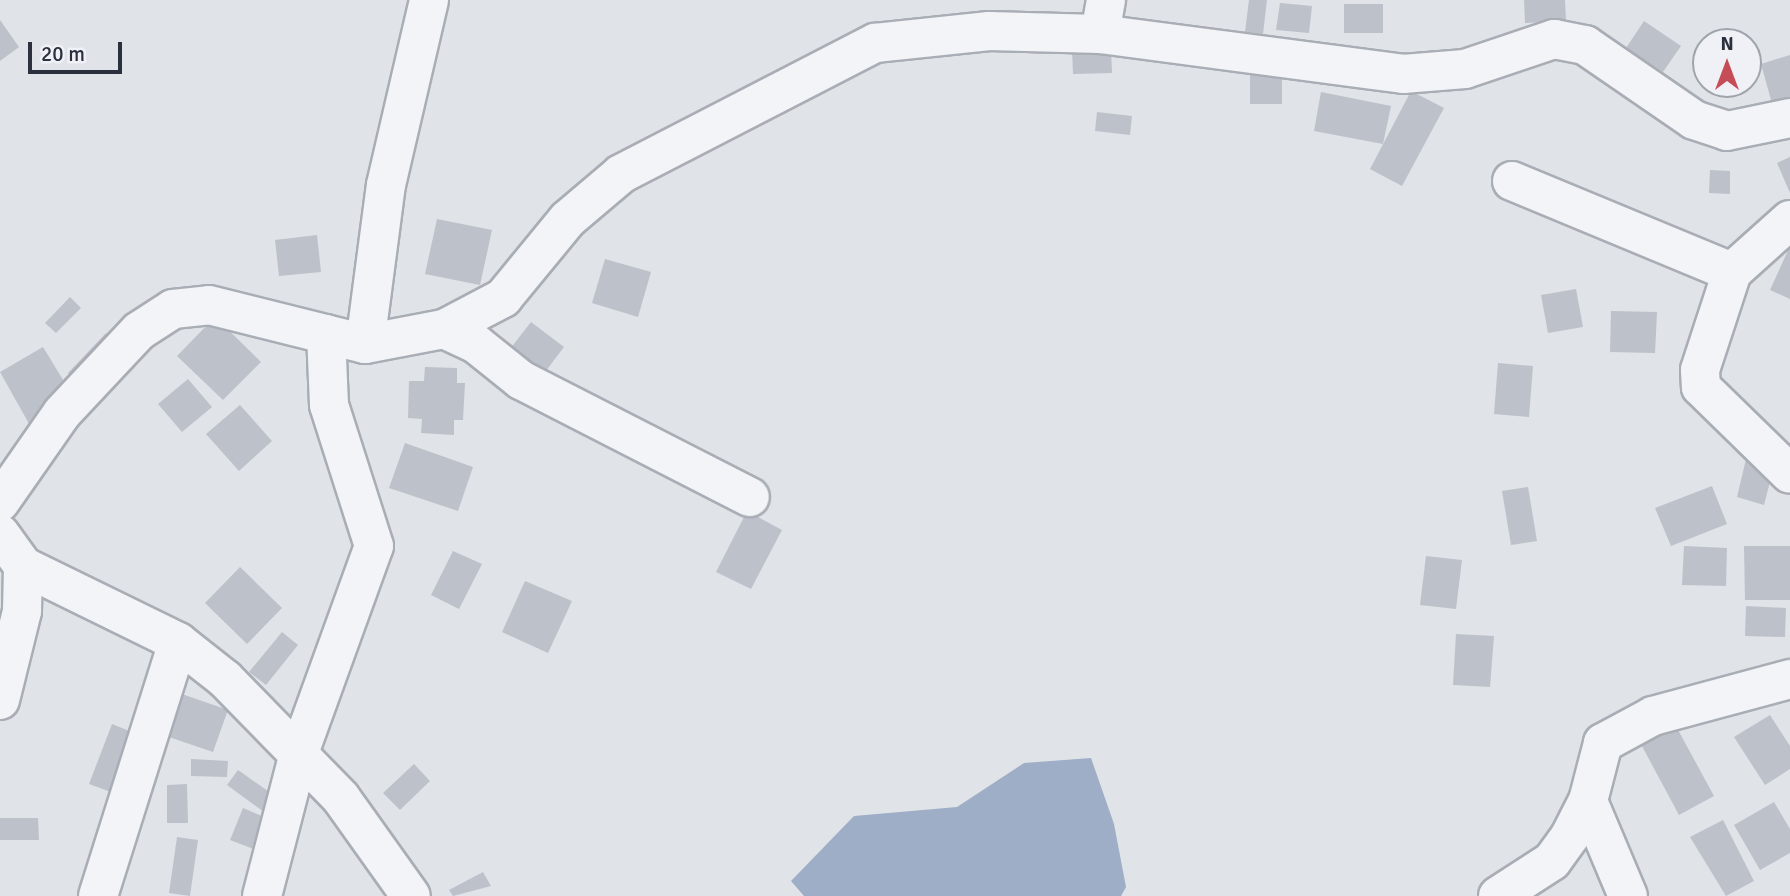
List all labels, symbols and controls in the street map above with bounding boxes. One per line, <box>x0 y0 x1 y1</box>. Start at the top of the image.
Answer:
scale bar <box>32 28 126 72</box>
north arrow <box>1692 28 1762 98</box>
text: N <box>1720 32 1734 56</box>
text: 20 m <box>41 41 85 67</box>

